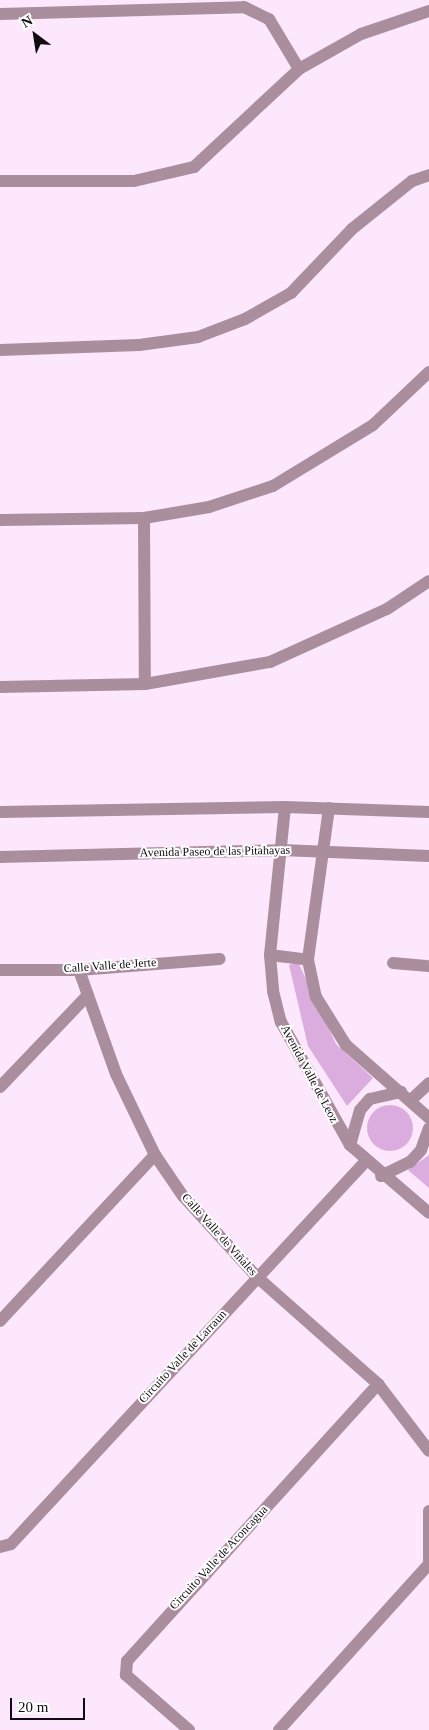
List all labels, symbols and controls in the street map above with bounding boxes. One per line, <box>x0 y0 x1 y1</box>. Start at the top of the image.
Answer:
north arrow <box>10 10 60 60</box>
text: N <box>19 13 35 31</box>
street label: Avenida Paseo de las Pitahayas <box>140 843 290 861</box>
street label: Calle Valle de Jerte <box>63 956 157 976</box>
street label: Avenida Valle de Leoz <box>277 1023 341 1125</box>
street label: Calle Valle de Viñales <box>178 1191 260 1279</box>
street label: Circuito Valle de Larraun <box>136 1307 230 1407</box>
street label: Circuito Valle de Aconcagua <box>167 1503 271 1613</box>
scale bar <box>12 1688 88 1720</box>
text: 20 m <box>18 1699 48 1715</box>

